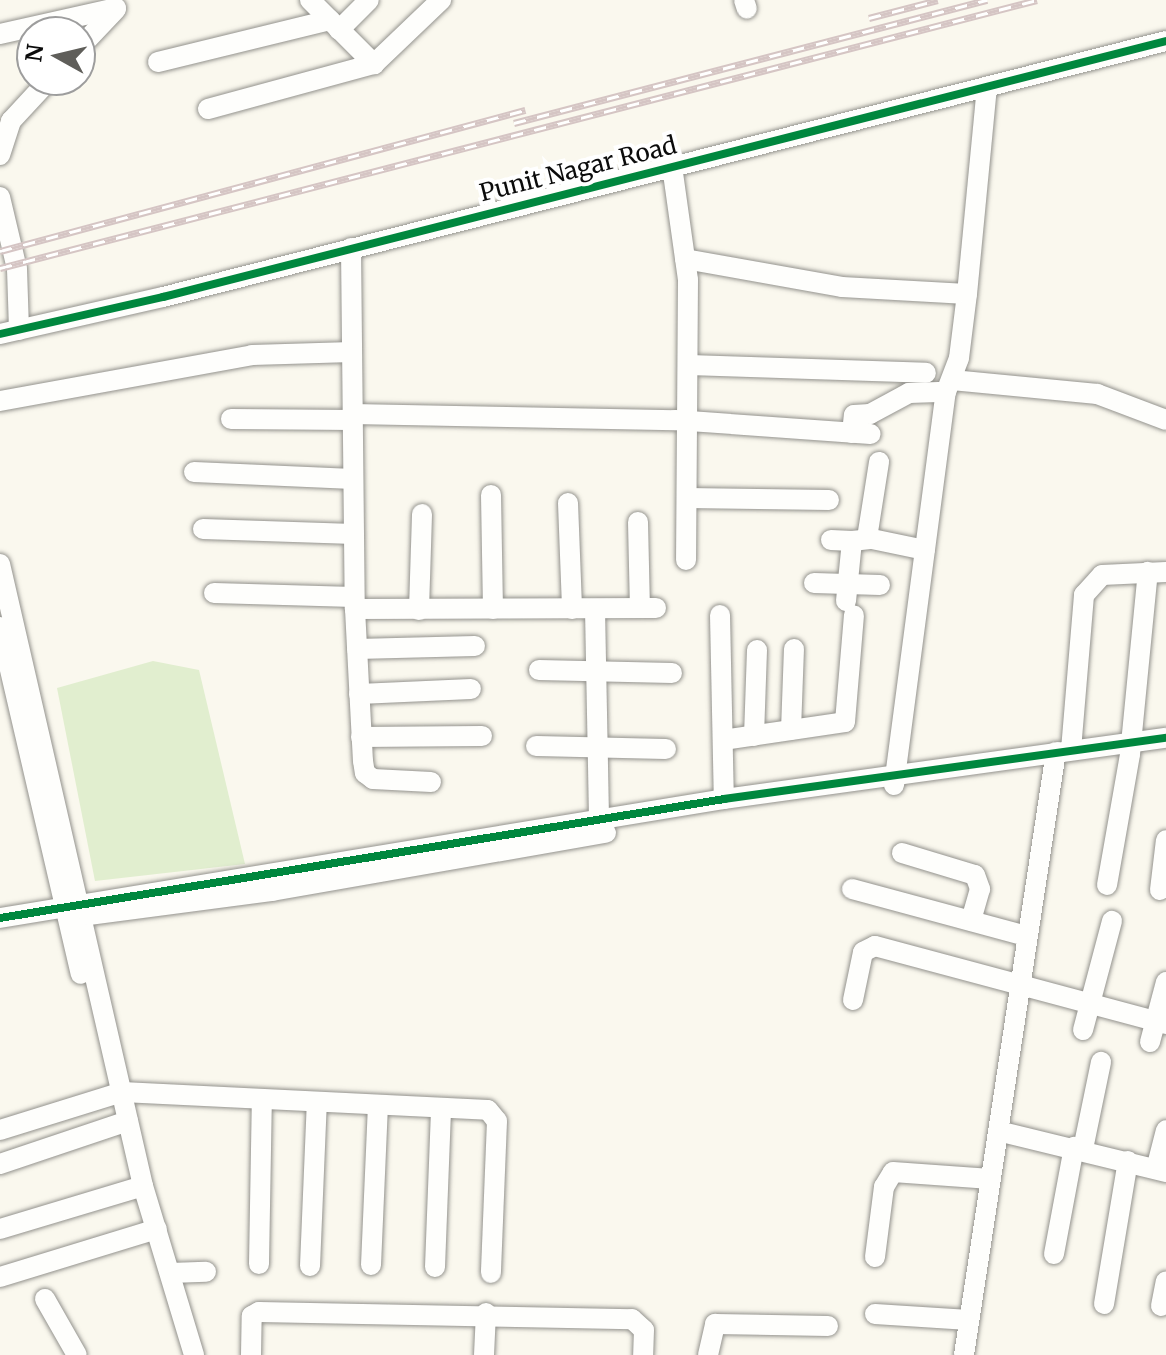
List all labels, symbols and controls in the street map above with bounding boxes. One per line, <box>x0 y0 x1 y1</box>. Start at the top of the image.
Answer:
north arrow <box>16 16 96 96</box>
text: N <box>19 42 49 64</box>
street label: Punit Nagar Road <box>476 131 680 207</box>

